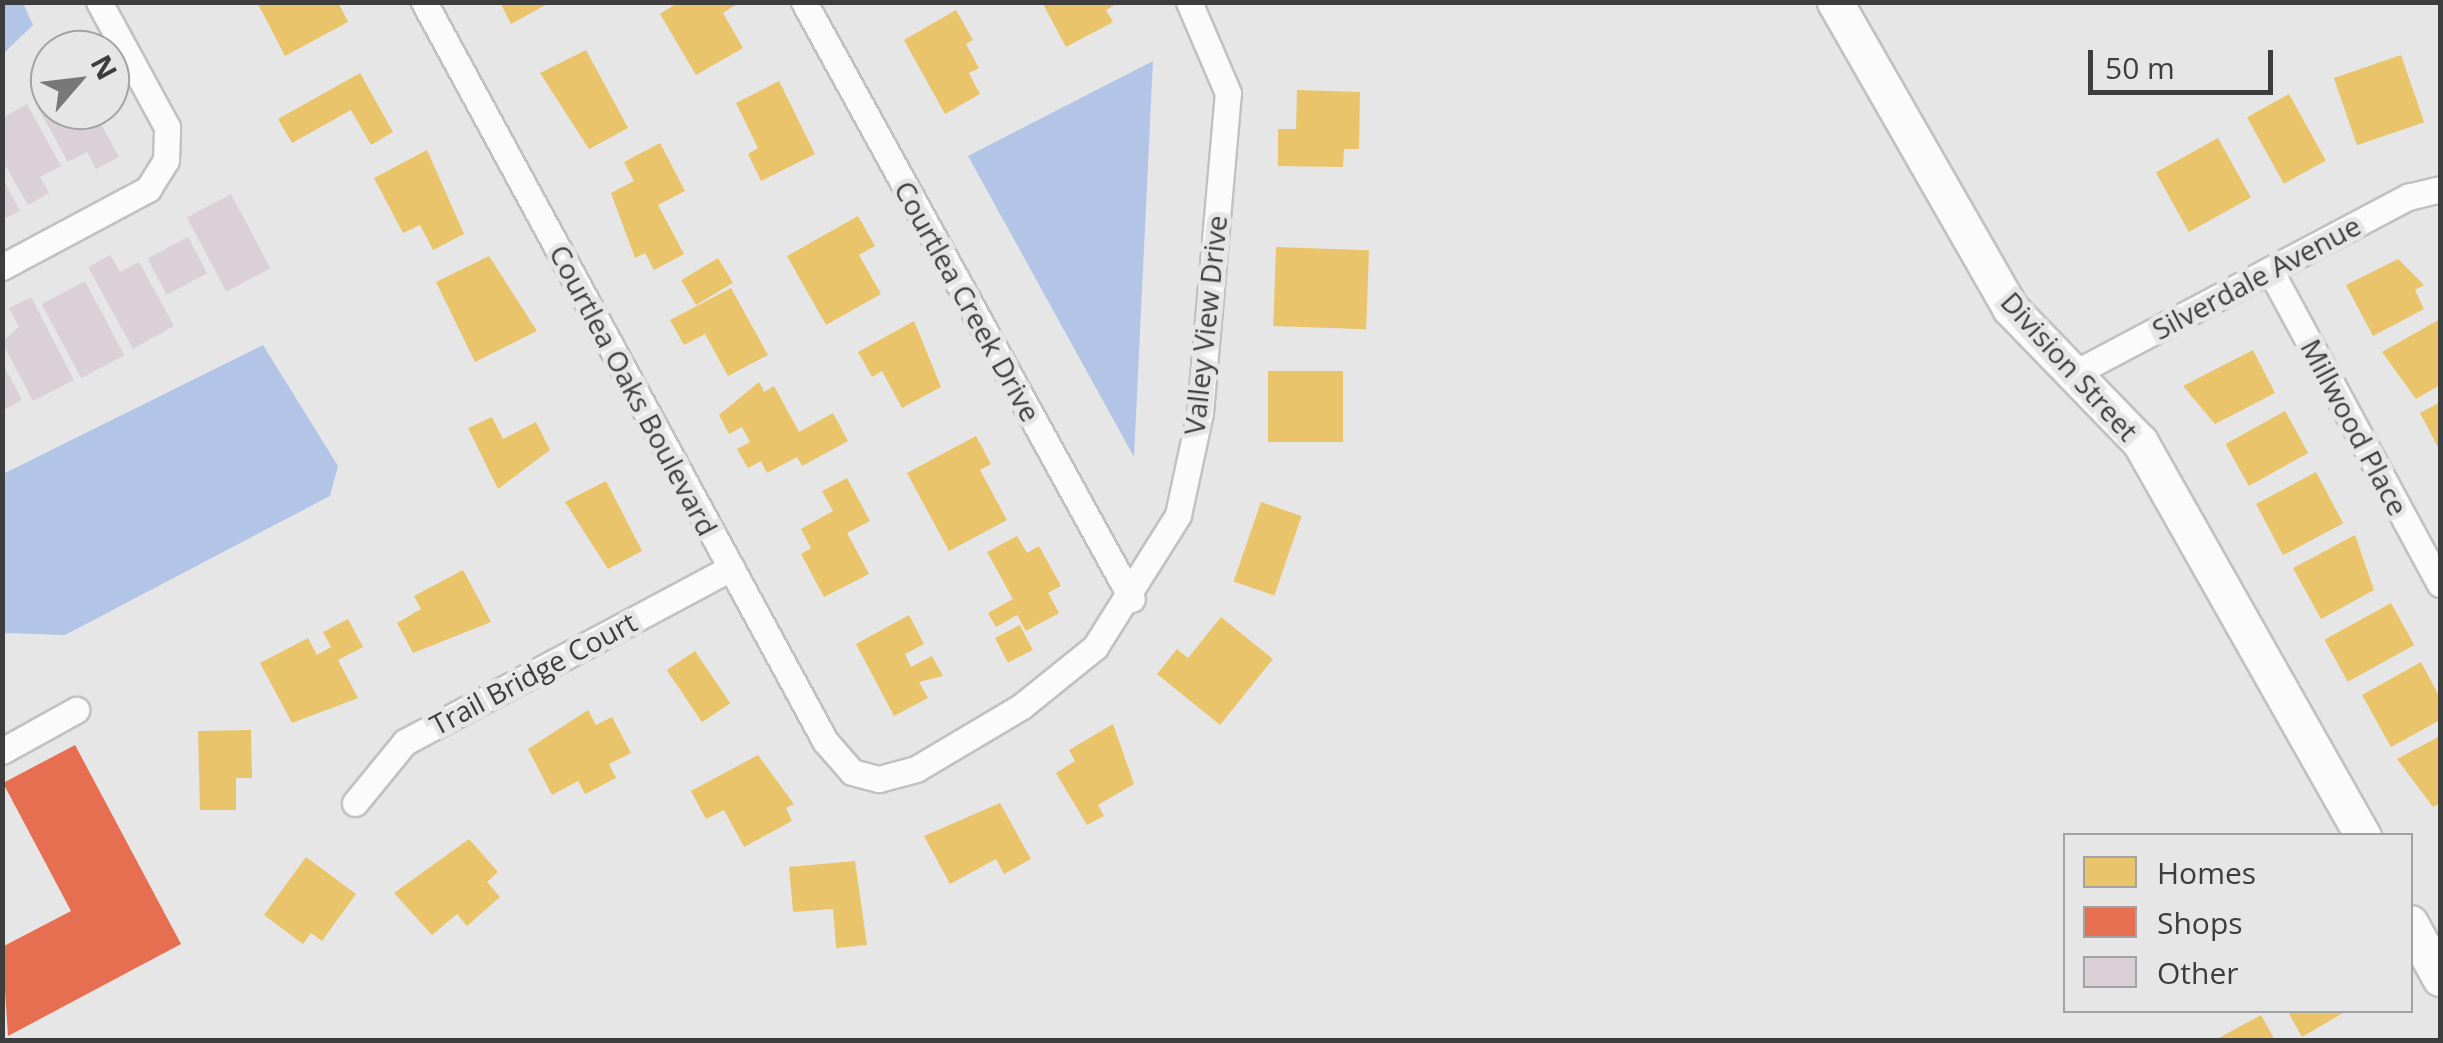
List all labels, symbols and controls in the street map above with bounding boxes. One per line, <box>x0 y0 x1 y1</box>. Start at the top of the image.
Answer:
north arrow <box>30 30 130 130</box>
scale bar <box>2093 30 2278 92</box>
text: 50 m <box>2105 47 2175 88</box>
text: N <box>83 48 127 86</box>
street label: Courtlea Creek Drive <box>888 175 1048 427</box>
street label: Silverdale Avenue <box>2146 208 2366 346</box>
street label: Valley View Drive <box>1177 214 1233 436</box>
street label: Courtlea Oaks Boulevard <box>543 239 725 541</box>
street label: Division Street <box>1995 285 2145 447</box>
street label: Millwood Place <box>2294 333 2416 521</box>
street label: Trail Bridge Court <box>424 604 642 742</box>
legend <box>2063 833 2413 1013</box>
text: Homes <box>2157 852 2256 893</box>
text: Shops <box>2157 902 2243 943</box>
text: Other <box>2157 952 2239 993</box>

